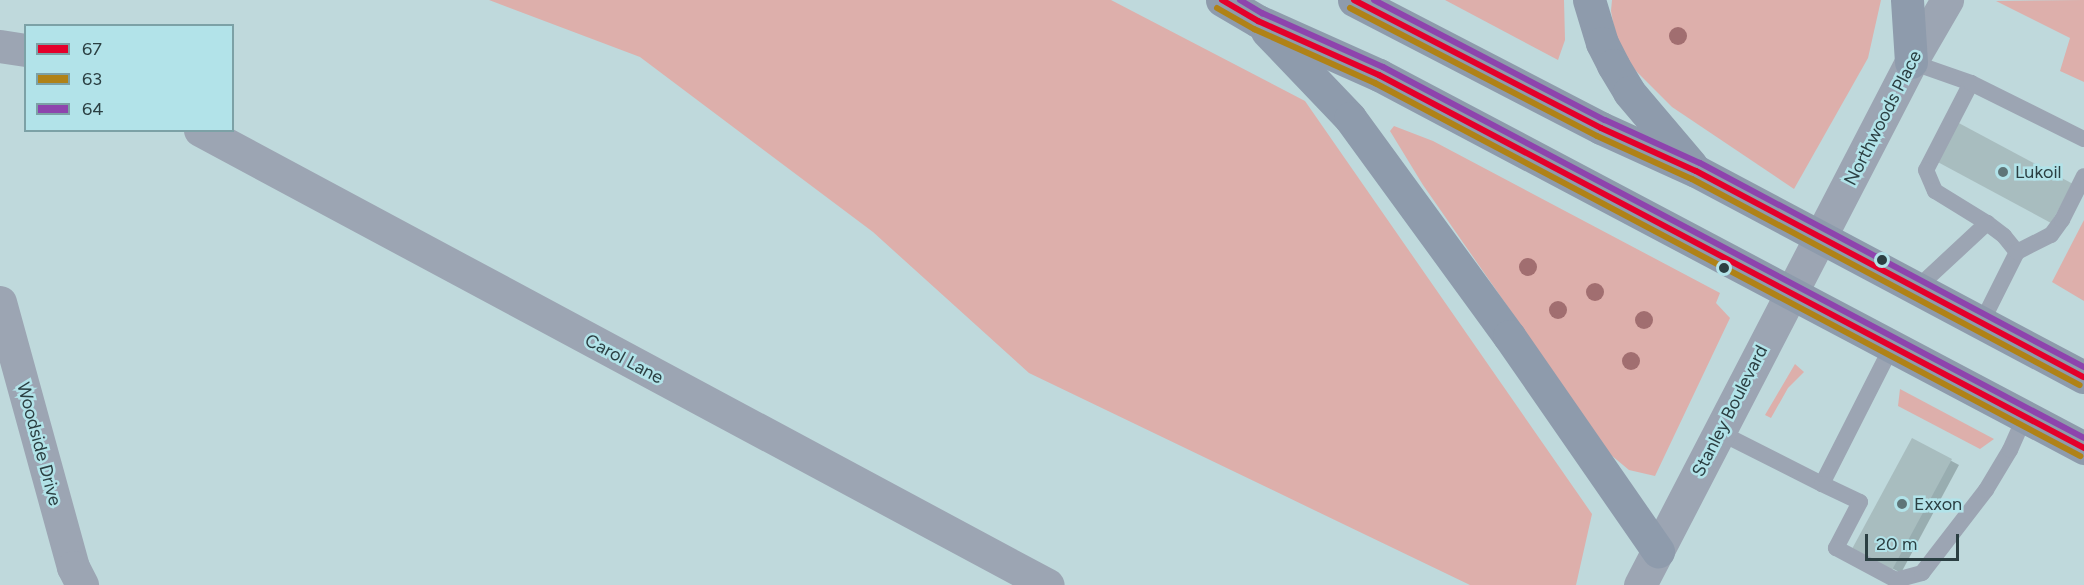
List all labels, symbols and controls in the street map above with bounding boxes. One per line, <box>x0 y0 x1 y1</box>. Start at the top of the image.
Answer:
legend <box>24 24 234 132</box>
text: 67 <box>82 38 102 60</box>
street label: Northwoods Place <box>1840 47 1926 189</box>
text: 63 <box>82 68 102 90</box>
text: 64 <box>82 98 103 120</box>
place label: Lukoil <box>2015 161 2062 183</box>
marker: Lukoil <box>1996 165 2010 179</box>
unlabelled marker <box>1876 254 1888 266</box>
unlabelled marker <box>1718 262 1730 274</box>
street label: Carol Lane <box>581 329 667 389</box>
street label: Stanley Boulevard <box>1688 342 1772 480</box>
street label: Woodside Drive <box>12 380 66 508</box>
place label: Exxon <box>1914 493 1962 515</box>
marker: Exxon <box>1895 497 1909 511</box>
scale bar <box>1868 522 1962 560</box>
text: 20 m <box>1876 533 1917 555</box>

